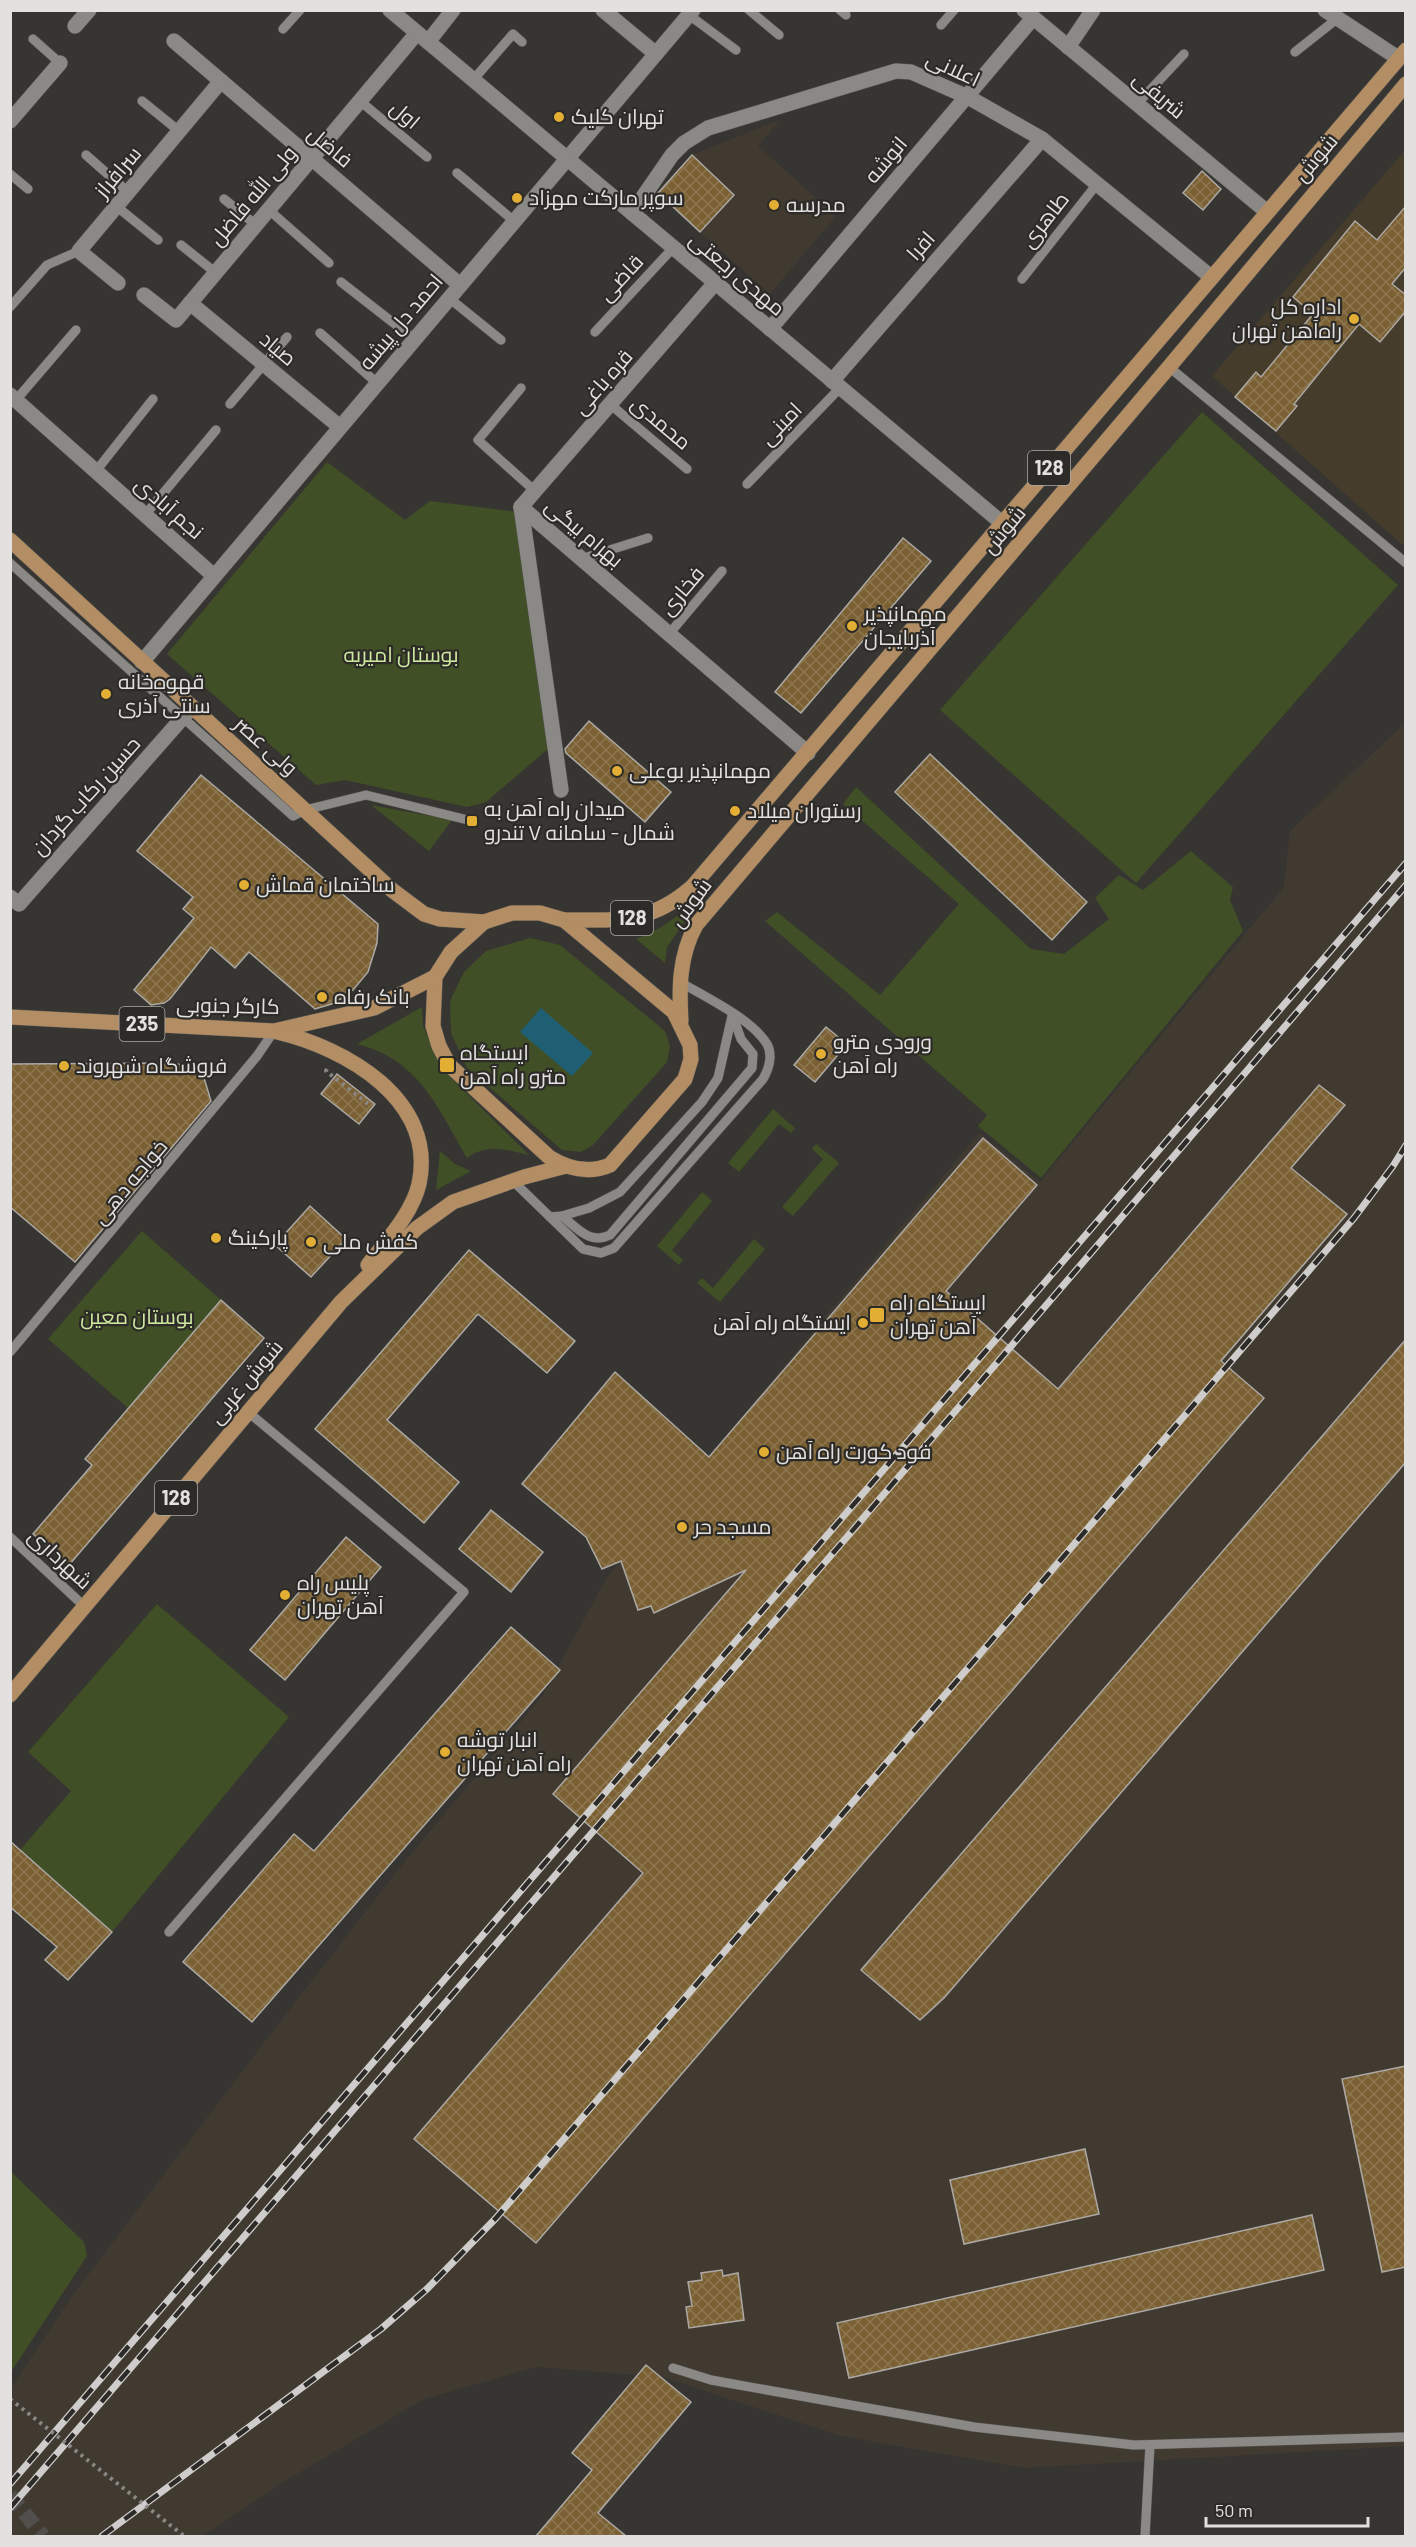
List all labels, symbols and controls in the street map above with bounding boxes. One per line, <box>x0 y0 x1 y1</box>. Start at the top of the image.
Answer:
street label: اعلانی <box>922 44 984 93</box>
street label: شریفی <box>1127 65 1191 125</box>
street label: اول <box>385 94 426 135</box>
place label: تهران کلیک <box>571 103 664 130</box>
marker: تهران کلیک <box>552 110 566 124</box>
street label: فاضل <box>302 120 358 173</box>
street label: شوش <box>1288 128 1344 187</box>
street label: انوشه <box>858 131 912 188</box>
street label: سرافراز <box>88 140 146 203</box>
street label: ولی الله فاضل <box>203 140 302 251</box>
place label: سوپر مارکت مهزاد <box>529 184 684 212</box>
street label: طاهری <box>1014 186 1075 253</box>
marker: سوپر مارکت مهزاد <box>510 191 524 205</box>
place label: مدرسه <box>786 191 846 217</box>
marker: مدرسه <box>767 198 781 212</box>
street label: افرا <box>900 225 940 265</box>
street label: مهدی رجعتی <box>684 226 791 322</box>
street label: قاضی <box>592 248 649 307</box>
street label: احمد دل پیشه <box>353 268 449 376</box>
place label: اداره کل راه‌آهن تهران <box>1232 293 1342 344</box>
marker: اداره کل راه‌آهن تهران <box>1347 312 1361 326</box>
street label: صیاد <box>256 326 302 370</box>
street label: قره باغی <box>567 343 639 420</box>
street label: محمدی <box>626 390 697 456</box>
street label: امینی <box>754 396 808 451</box>
road number: 128 <box>1028 451 1070 485</box>
street label: نجم آبادی <box>129 470 209 546</box>
street label: بهرام بیگی <box>539 492 629 574</box>
street label: شوش <box>976 500 1032 559</box>
street label: فخاری <box>653 561 710 621</box>
place label: مهمانپذیر آذربایجان <box>863 600 947 651</box>
marker: مهمانپذیر آذربایجان <box>845 619 859 633</box>
park label: بوستان امیریه <box>343 641 459 668</box>
place label: قهوه‌خانه سنتی آذری <box>118 668 211 719</box>
marker: قهوه‌خانه سنتی آذری <box>99 687 113 701</box>
street label: ولی عصر <box>228 710 304 781</box>
street label: حسین رکاب‌ گردان <box>25 731 146 861</box>
place label: مهمانپذیر بوعلی <box>629 757 771 784</box>
marker: مهمانپذیر بوعلی <box>610 764 624 778</box>
place label: میدان راه آهن به شمال - سامانه ۷ تندرو <box>484 795 675 846</box>
place label: رستوران میلاد <box>747 797 861 824</box>
marker: رستوران میلاد <box>728 804 742 818</box>
marker: میدان راه آهن به شمال - سامانه ۷ تندرو <box>465 814 479 828</box>
place label: ساختمان قماش <box>256 871 395 898</box>
street label: شوش <box>664 873 718 933</box>
marker: ساختمان قماش <box>237 878 251 892</box>
road number: 128 <box>611 901 653 935</box>
place label: بانک رفاه <box>334 983 410 1009</box>
marker: بانک رفاه <box>315 990 329 1004</box>
street label: کارگر جنوبی <box>176 991 280 1020</box>
road number: 235 <box>120 1007 164 1041</box>
place label: ورودی مترو راه آهن <box>833 1028 932 1079</box>
place label: ایستگاه مترو راه آهن <box>460 1039 566 1090</box>
marker: ورودی مترو راه آهن <box>814 1047 828 1061</box>
place label: فروشگاه شهروند <box>76 1052 227 1079</box>
marker: ایستگاه مترو راه آهن <box>438 1056 456 1074</box>
marker: فروشگاه شهروند <box>57 1059 71 1073</box>
street label: خواجه دهی <box>86 1134 173 1230</box>
place label: پارکینگ <box>228 1224 288 1252</box>
place label: کفش ملی <box>323 1228 418 1255</box>
marker: پارکینگ <box>209 1231 223 1245</box>
marker: کفش ملی <box>304 1235 318 1249</box>
place label: ایستگاه راه آهن تهران <box>890 1289 986 1340</box>
park label: بوستان معین <box>80 1303 194 1330</box>
marker: ایستگاه راه آهن تهران <box>868 1306 886 1324</box>
place label: ایستگاه راه آهن <box>713 1309 851 1336</box>
marker: ایستگاه راه آهن <box>856 1316 870 1330</box>
street label: شوش غربی <box>202 1334 289 1429</box>
place label: فود کورت راه آهن <box>776 1438 931 1465</box>
marker: فود کورت راه آهن <box>757 1445 771 1459</box>
road number: 128 <box>155 1481 197 1515</box>
place label: مسجد حر <box>693 1513 772 1539</box>
marker: مسجد حر <box>675 1520 689 1534</box>
street label: شهرداری <box>23 1522 98 1595</box>
place label: پلیس راه آهن تهران <box>297 1569 384 1620</box>
marker: پلیس راه آهن تهران <box>278 1588 292 1602</box>
place label: انبار توشه راه آهن تهران <box>457 1726 571 1777</box>
marker: انبار توشه راه آهن تهران <box>438 1745 452 1759</box>
scale bar <box>1206 2490 1368 2528</box>
text: 50 m <box>1215 2499 1253 2521</box>

